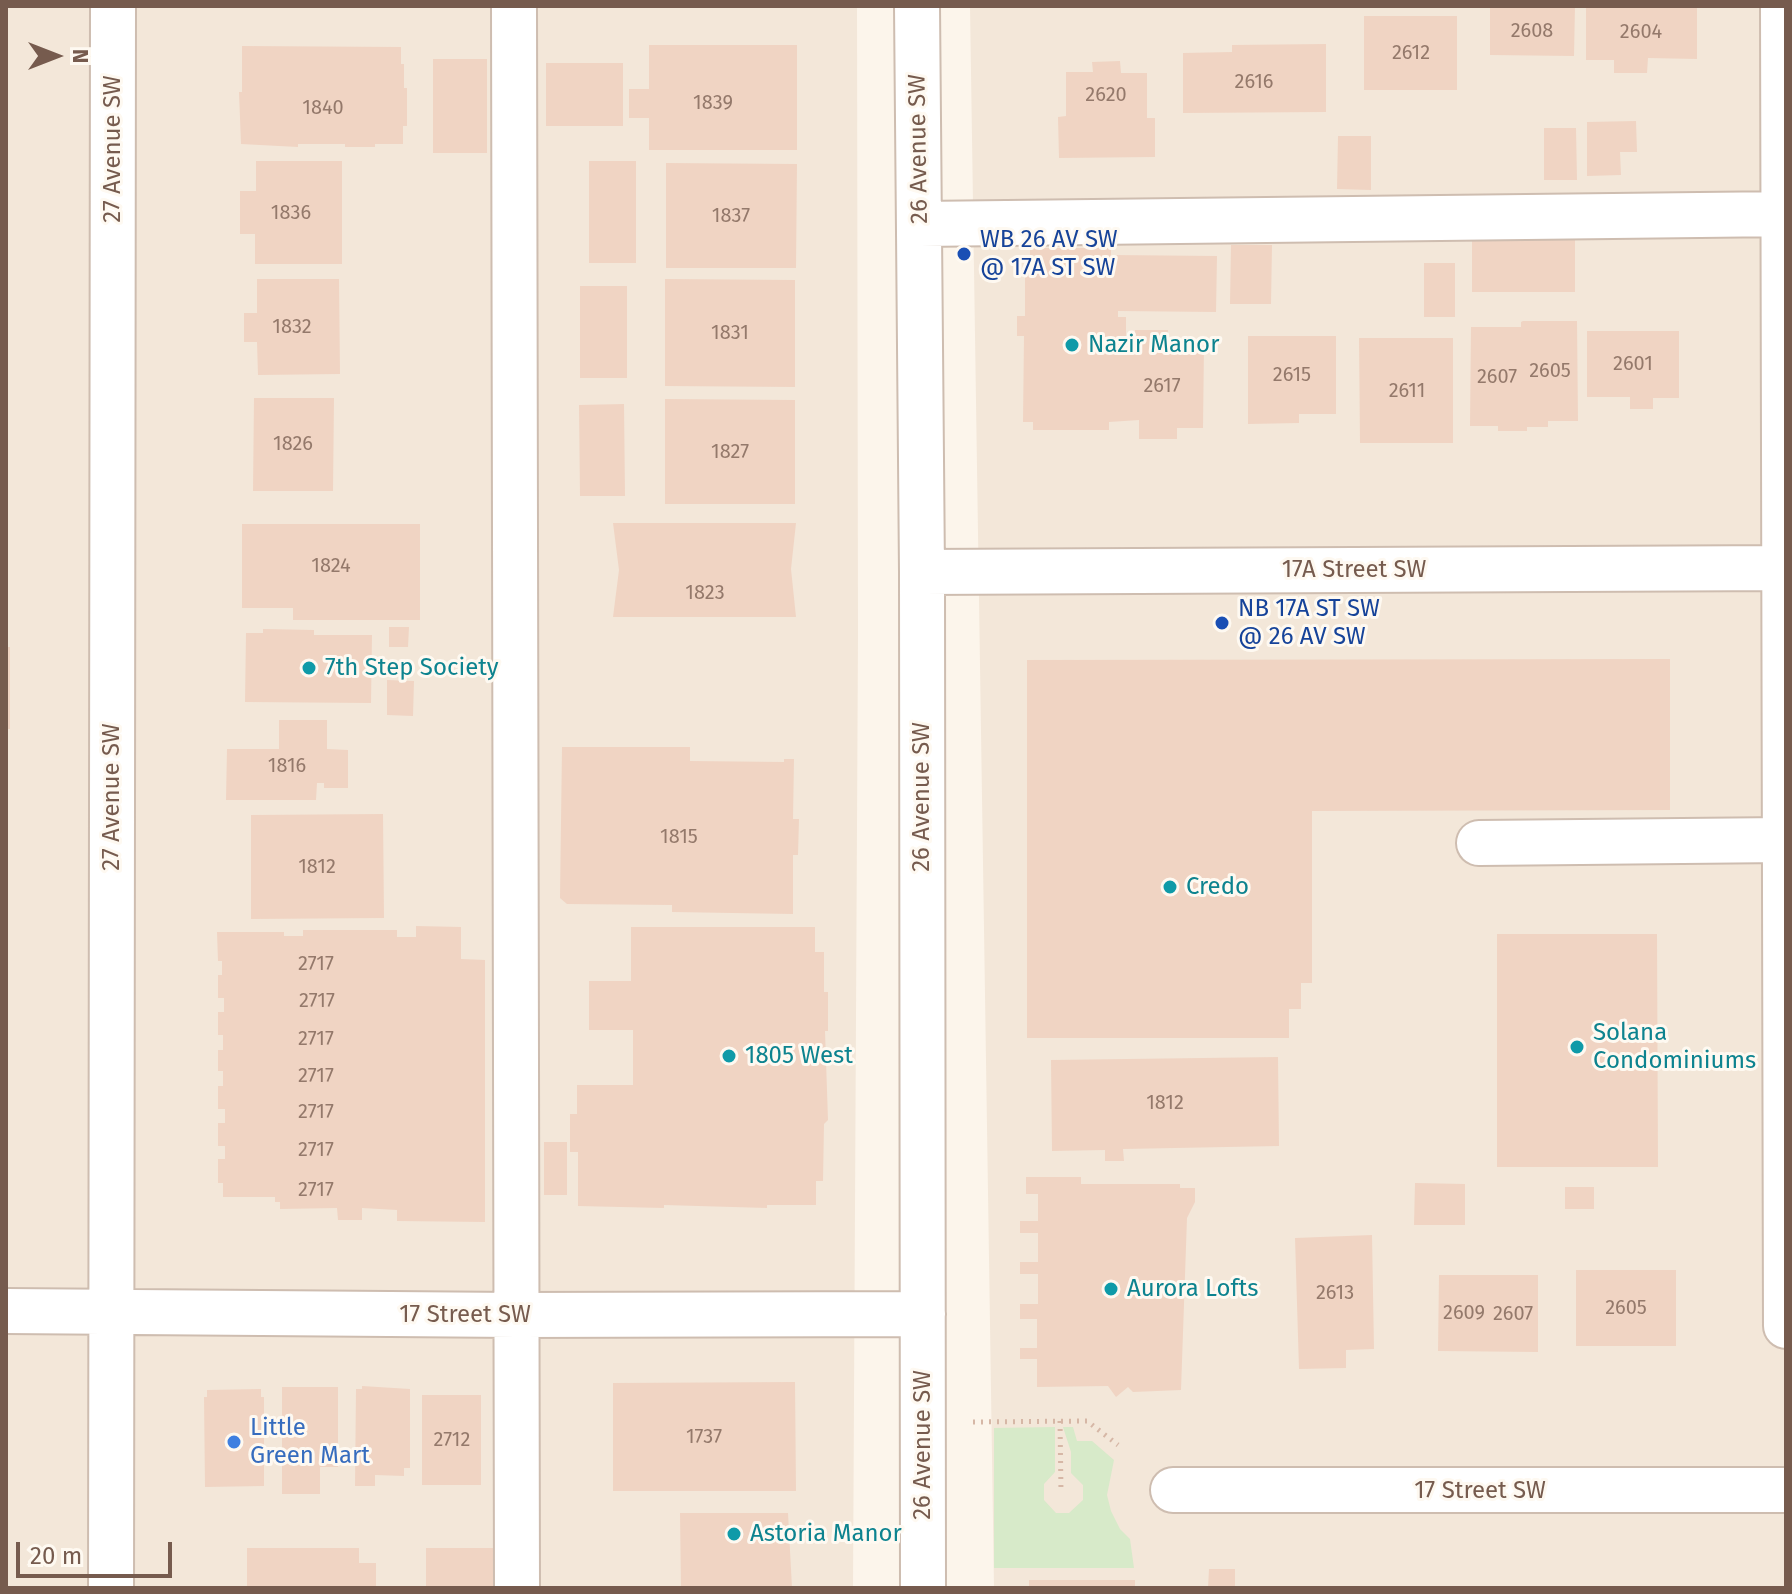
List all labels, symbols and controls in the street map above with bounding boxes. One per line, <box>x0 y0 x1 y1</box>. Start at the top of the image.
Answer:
north arrow <box>16 16 96 96</box>
house number: 2608 <box>1511 19 1553 43</box>
house number: 2604 <box>1620 20 1662 44</box>
house number: 2612 <box>1392 41 1430 65</box>
text: N <box>67 49 94 63</box>
house number: 2616 <box>1235 70 1273 94</box>
street label: 26 Avenue SW <box>903 74 935 224</box>
street label: 27 Avenue SW <box>99 75 127 223</box>
house number: 2620 <box>1085 83 1127 107</box>
house number: 1839 <box>693 91 733 115</box>
house number: 1840 <box>302 96 344 120</box>
house number: 1836 <box>271 201 311 225</box>
house number: 1837 <box>712 204 750 228</box>
place label: WB 26 AV SW @ 17A ST SW <box>980 226 1118 282</box>
marker: WB 26 AV SW @ 17A ST SW <box>955 245 973 263</box>
house number: 1832 <box>272 315 312 339</box>
house number: 1831 <box>711 321 749 345</box>
place label: Nazir Manor <box>1088 331 1219 359</box>
marker: Nazir Manor <box>1063 336 1081 354</box>
house number: 2601 <box>1613 352 1653 376</box>
house number: 2605 <box>1529 359 1571 383</box>
house number: 2615 <box>1273 363 1311 387</box>
house number: 2607 <box>1477 365 1517 389</box>
house number: 2617 <box>1143 374 1181 398</box>
house number: 2611 <box>1389 379 1425 403</box>
house number: 1826 <box>273 432 313 456</box>
house number: 1827 <box>711 440 749 464</box>
house number: 1824 <box>311 554 351 578</box>
street label: 17A Street SW <box>1282 556 1426 584</box>
house number: 1823 <box>685 581 725 605</box>
place label: NB 17A ST SW @ 26 AV SW <box>1238 595 1380 651</box>
marker: NB 17A ST SW @ 26 AV SW <box>1213 614 1231 632</box>
place label: 7th Step Society <box>325 654 499 682</box>
marker: 7th Step Society <box>300 659 318 677</box>
street label: 26 Avenue SW <box>908 722 936 872</box>
street label: 27 Avenue SW <box>98 723 126 871</box>
house number: 1816 <box>268 754 306 778</box>
house number: 1815 <box>660 825 698 849</box>
house number: 1812 <box>298 855 336 879</box>
place label: Credo <box>1186 873 1249 901</box>
marker: Credo <box>1161 878 1179 896</box>
house number: 2717 <box>298 952 334 976</box>
house number: 2717 <box>299 989 335 1013</box>
place label: Solana Condominiums <box>1593 1019 1756 1075</box>
house number: 2717 <box>298 1027 334 1051</box>
marker: Solana Condominiums <box>1568 1038 1586 1056</box>
place label: 1805 West <box>745 1042 853 1070</box>
marker: 1805 West <box>720 1047 738 1065</box>
house number: 2717 <box>298 1064 334 1088</box>
house number: 1812 <box>1146 1091 1184 1115</box>
house number: 2717 <box>298 1100 334 1124</box>
house number: 2717 <box>298 1138 334 1162</box>
house number: 2717 <box>298 1178 334 1202</box>
place label: Aurora Lofts <box>1127 1275 1258 1303</box>
marker: Aurora Lofts <box>1102 1280 1120 1298</box>
house number: 2613 <box>1316 1281 1354 1305</box>
house number: 2605 <box>1605 1296 1647 1320</box>
street label: 17 Street SW <box>399 1301 531 1329</box>
house number: 2609 <box>1443 1301 1485 1325</box>
house number: 2607 <box>1493 1302 1533 1326</box>
street label: 26 Avenue SW <box>909 1370 937 1520</box>
place label: Little Green Mart <box>250 1414 370 1470</box>
house number: 1737 <box>686 1425 722 1449</box>
house number: 2712 <box>434 1428 470 1452</box>
marker: Little Green Mart <box>225 1433 243 1451</box>
street label: 17 Street SW <box>1414 1477 1546 1505</box>
place label: Astoria Manor <box>750 1520 902 1548</box>
marker: Astoria Manor <box>725 1525 743 1543</box>
scale bar <box>20 1526 176 1576</box>
text: 20 m <box>30 1542 82 1570</box>

